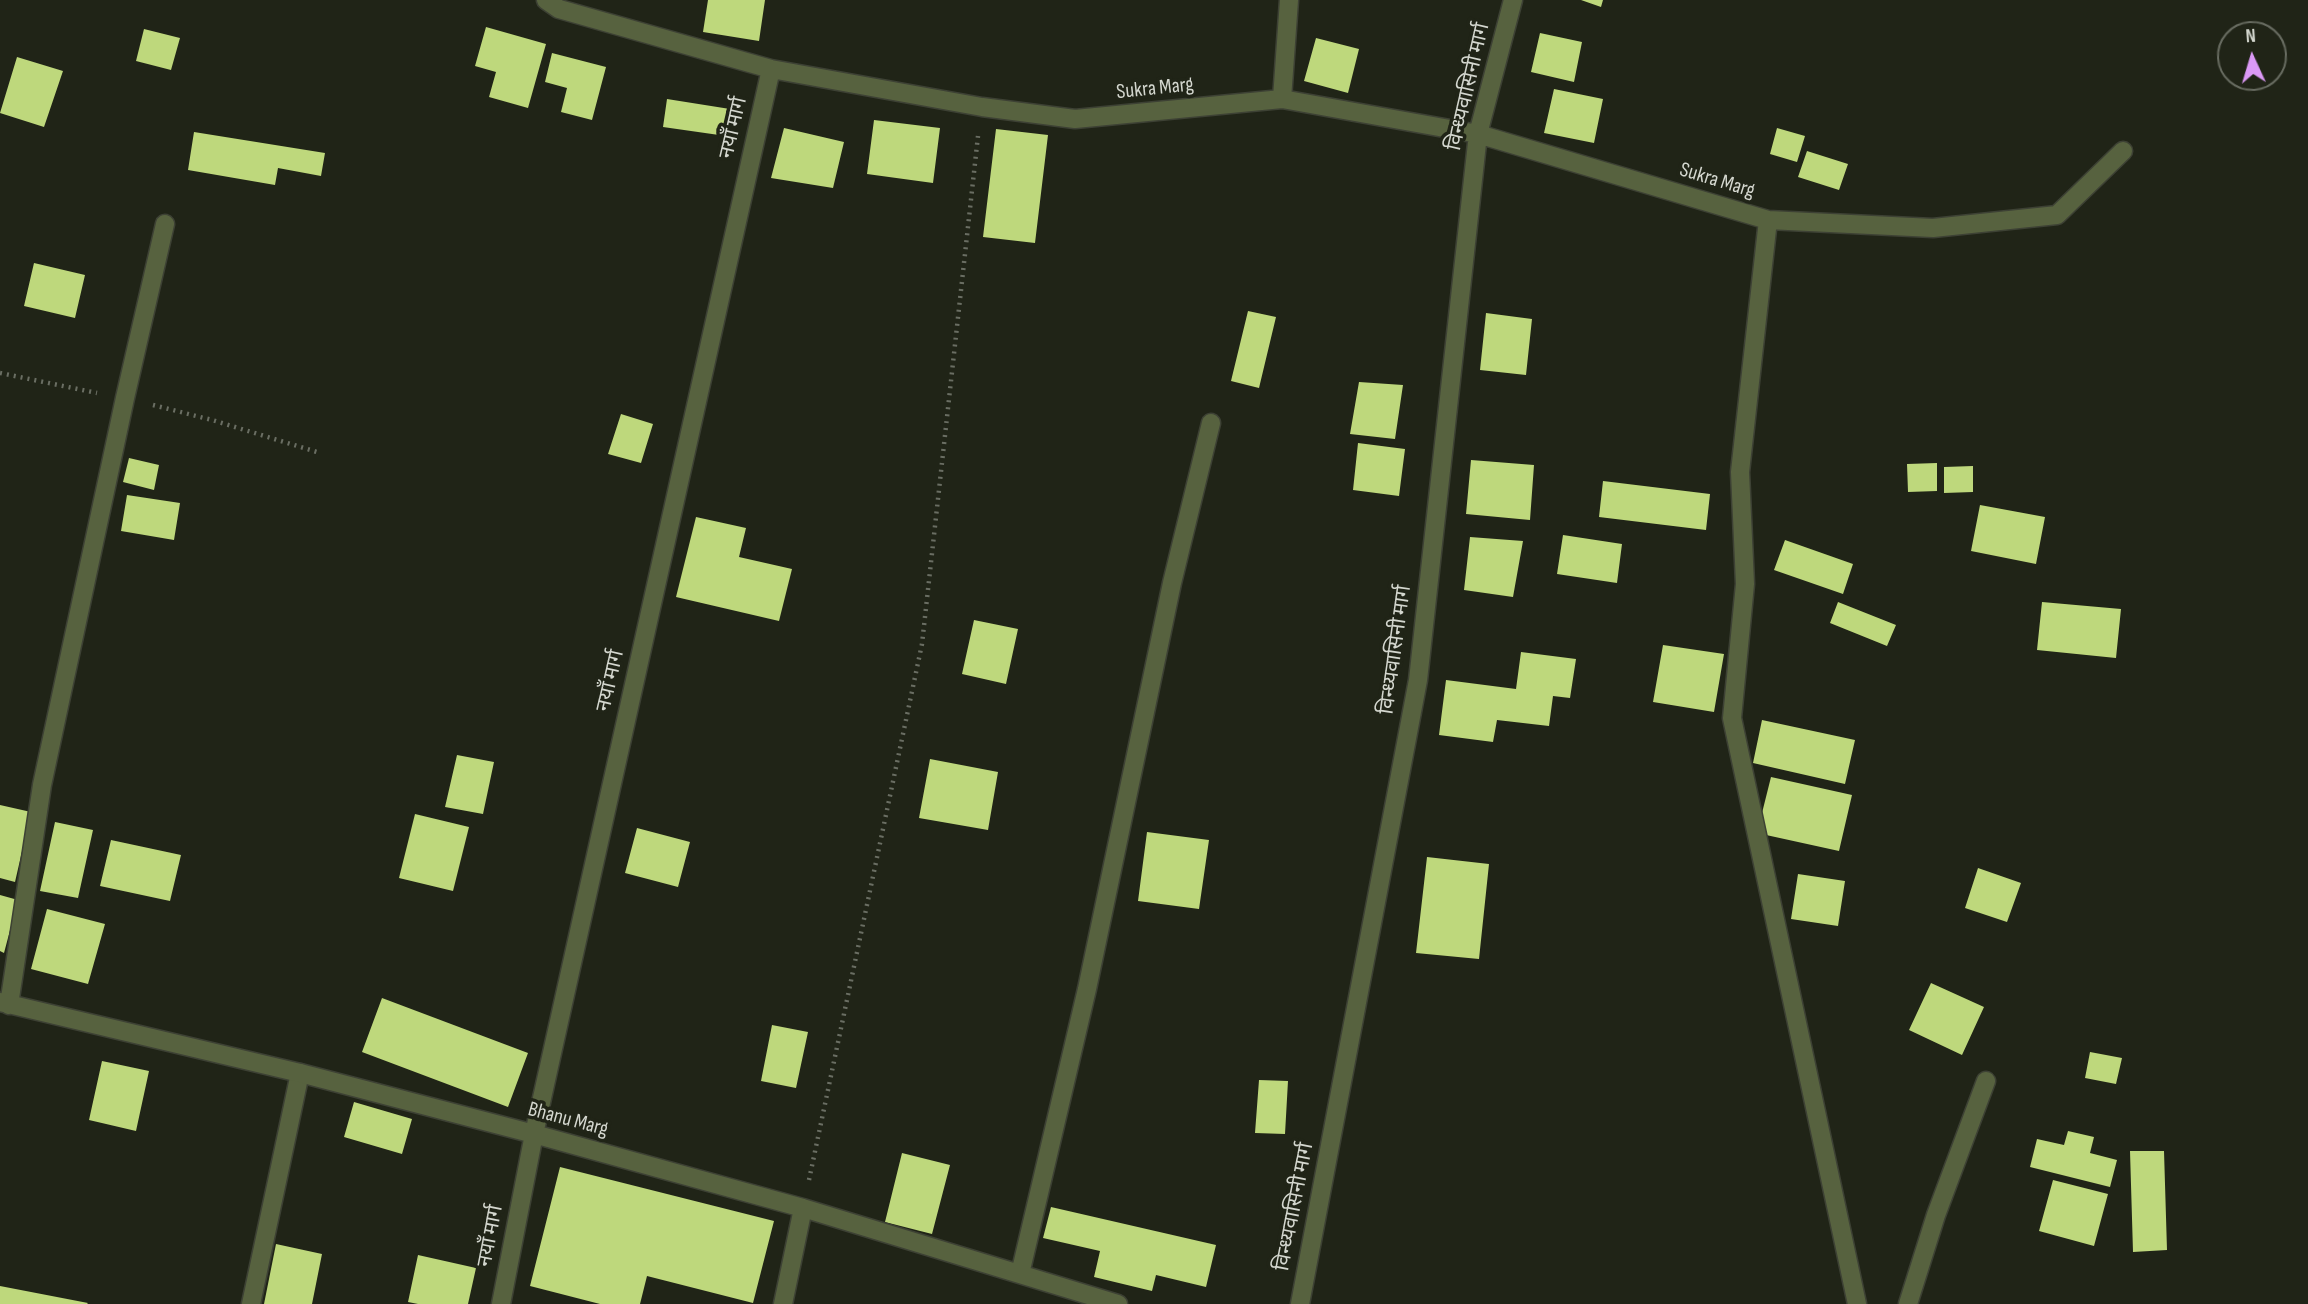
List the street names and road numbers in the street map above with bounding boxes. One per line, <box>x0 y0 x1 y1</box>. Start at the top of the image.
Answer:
street label: विन्ध्यवासिनी मार्ग <box>1442 21 1496 153</box>
street label: Sukra Marg <box>1115 72 1195 106</box>
street label: नयाँ मार्ग <box>715 95 753 161</box>
street label: Sukra Marg <box>1676 158 1758 204</box>
street label: विन्ध्यवासिनी मार्ग <box>1374 584 1418 716</box>
street label: नयाँ मार्ग <box>592 648 630 714</box>
street label: Bhanu Marg <box>525 1097 611 1143</box>
street label: विन्ध्यवासिनी मार्ग <box>1270 1141 1320 1273</box>
street label: नयाँ मार्ग <box>473 1203 509 1269</box>

